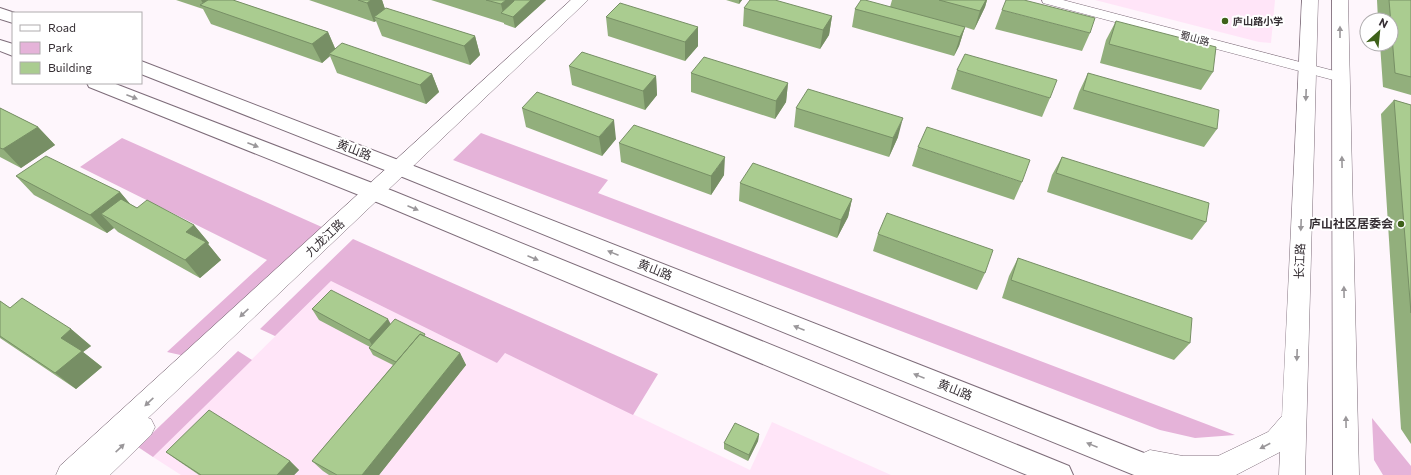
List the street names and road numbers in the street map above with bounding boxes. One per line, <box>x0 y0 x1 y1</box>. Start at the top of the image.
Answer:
street label: 蜀山路 <box>1179 28 1211 48</box>
street label: 黄山路 <box>335 136 374 162</box>
street label: 九龙江路 <box>302 216 347 259</box>
street label: 长江路 <box>1291 243 1307 279</box>
street label: 黄山路 <box>636 256 675 282</box>
street label: 黄山路 <box>936 376 975 402</box>

